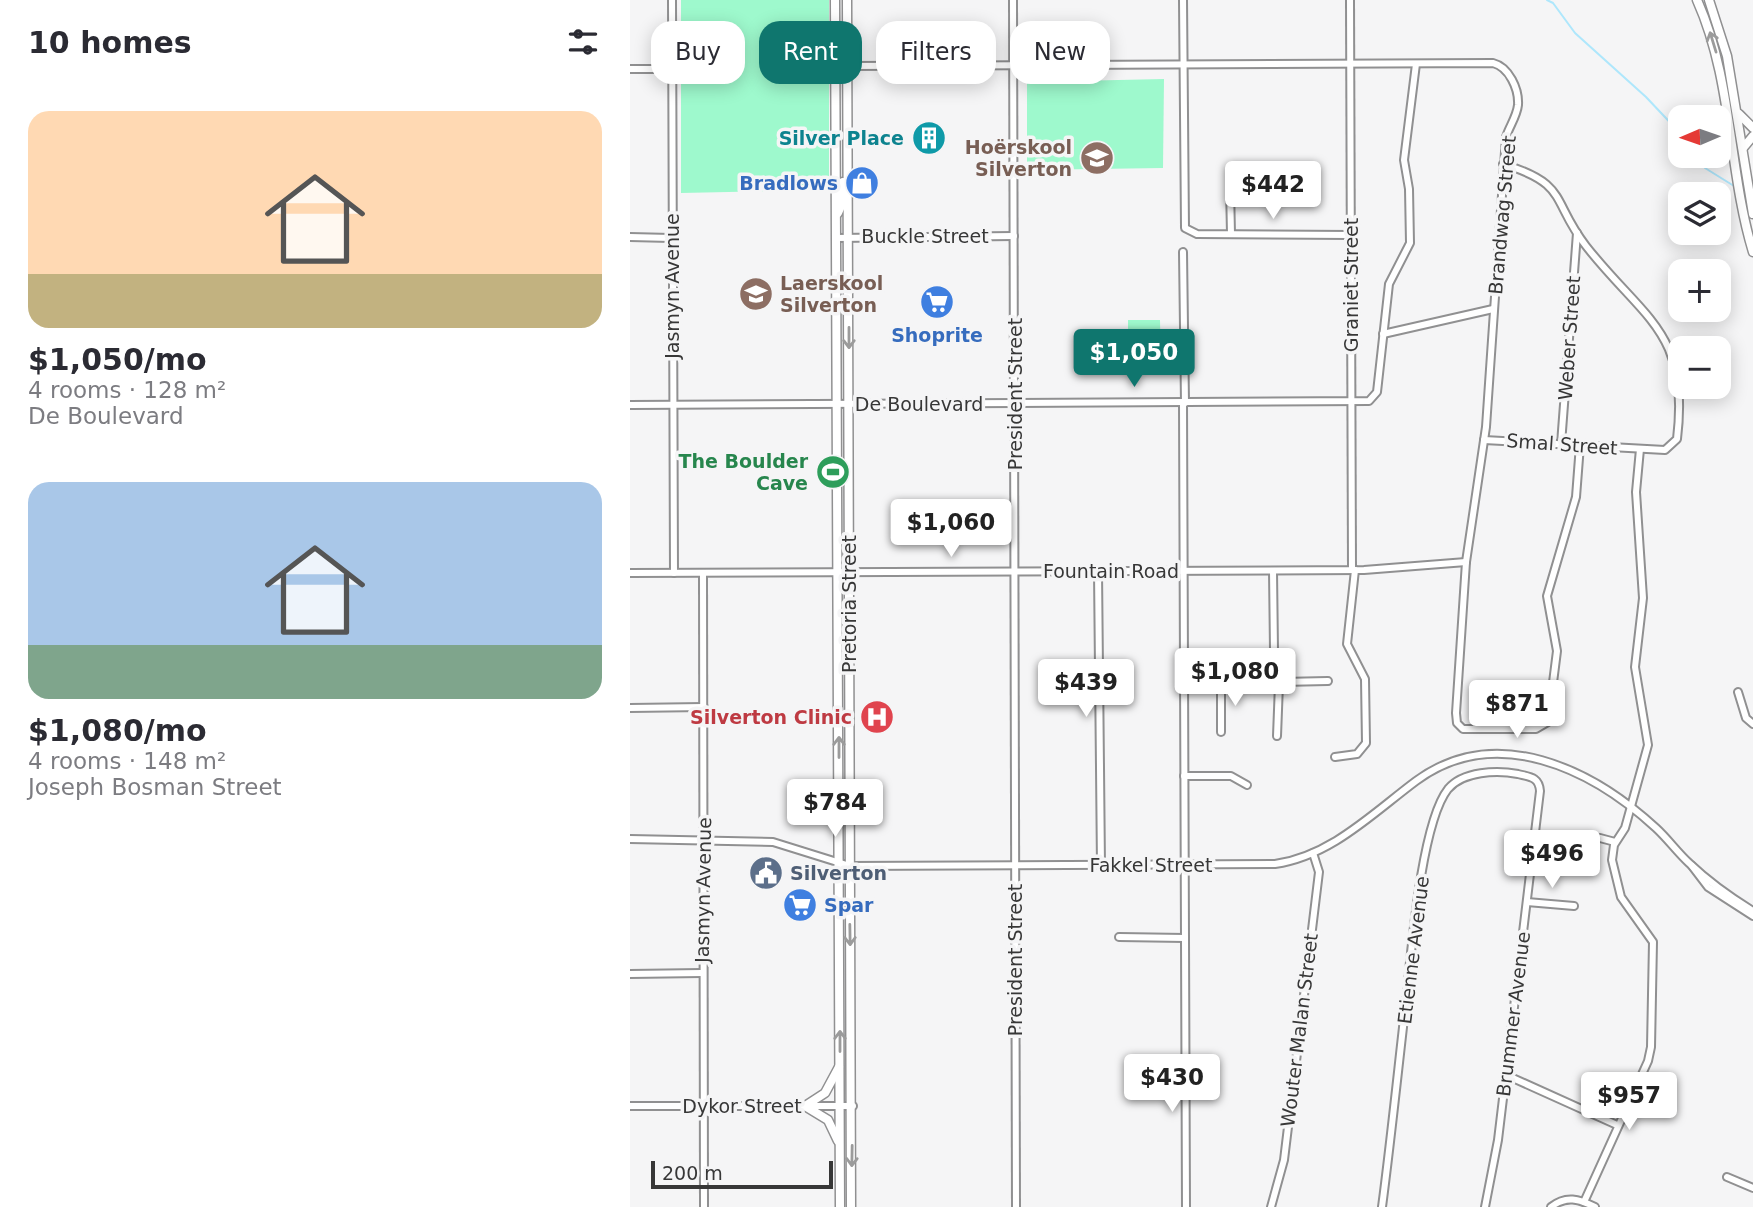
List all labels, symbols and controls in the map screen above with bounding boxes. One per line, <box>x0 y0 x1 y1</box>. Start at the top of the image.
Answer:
chip: Buy <box>651 21 745 84</box>
chip: Rent <box>759 21 862 84</box>
chip: Filters <box>876 21 996 84</box>
chip: New <box>1010 21 1110 84</box>
icon: filters <box>564 23 602 61</box>
text: 10 homes <box>28 25 192 60</box>
one-way arrow <box>1706 31 1719 53</box>
north arrow <box>1668 105 1731 168</box>
map controls <box>1668 105 1731 399</box>
building icon: Silver Place <box>910 119 948 157</box>
place label: Silver Place <box>779 127 904 149</box>
street label: Brandwag Street <box>1484 135 1520 295</box>
place label: Hoërskool Silverton <box>965 136 1072 180</box>
school or university icon: Hoërskool Silverton <box>1078 139 1116 177</box>
icon: home <box>252 156 378 282</box>
pin: $442 <box>1232 162 1314 221</box>
shop icon: Bradlows <box>843 164 881 202</box>
text: $442 <box>1241 171 1305 197</box>
place label: Bradlows <box>739 172 838 194</box>
button: layers <box>1668 182 1731 245</box>
street label: Jasmyn Avenue <box>661 213 683 360</box>
street label: Graniet Street <box>1340 218 1362 352</box>
street label: Buckle Street <box>861 225 989 247</box>
button: + <box>1668 259 1731 322</box>
place label: Laerskool Silverton <box>780 272 883 316</box>
school or university icon: Laerskool Silverton <box>737 275 775 313</box>
street label: Weber Street <box>1554 275 1584 401</box>
supermarket icon: Shoprite <box>918 283 956 321</box>
street label: President Street <box>1004 318 1026 470</box>
place label: Shoprite <box>891 324 983 346</box>
one-way arrow <box>842 326 856 349</box>
pin: $1,050 <box>1077 330 1191 389</box>
button: − <box>1668 336 1731 399</box>
text: $1,050 <box>1090 339 1178 365</box>
text: $1,050/mo <box>28 342 207 377</box>
text: 4 rooms · 128 m² <box>28 377 226 403</box>
street label: De Boulevard <box>855 393 983 415</box>
text: De Boulevard <box>28 403 184 429</box>
street label: Smal Street <box>1506 429 1618 459</box>
place label: The Boulder Cave <box>679 450 809 494</box>
sports icon: The Boulder Cave <box>814 453 852 491</box>
pin: $1,060 <box>894 500 1008 559</box>
text: $1,060 <box>907 509 995 535</box>
icon: home <box>252 527 378 653</box>
street label: Pretoria Street <box>838 535 860 673</box>
street label: Fountain Road <box>1043 560 1179 582</box>
pin: $1,080 <box>1178 648 1292 708</box>
text: $1,080 <box>1191 658 1279 684</box>
pin: $439 <box>1045 660 1127 719</box>
text: $439 <box>1054 669 1118 695</box>
pin: $871 <box>1476 680 1558 740</box>
text: $871 <box>1485 690 1549 716</box>
hospital icon: Silverton Clinic <box>858 698 896 736</box>
place label: Silverton Clinic <box>690 706 852 728</box>
text: $1,080/mo <box>28 713 207 748</box>
one-way arrow <box>832 735 846 758</box>
text: 4 rooms · 148 m² <box>28 748 226 774</box>
text: Joseph Bosman Street <box>28 774 282 800</box>
pin: $784 <box>794 780 876 839</box>
text: $784 <box>803 789 867 815</box>
street label: Jasmyn Avenue <box>691 817 715 964</box>
pin: $496 <box>1511 830 1593 890</box>
text: $496 <box>1520 840 1584 866</box>
public building icon: Silverton <box>747 854 785 892</box>
street label: Fakkel Street <box>1090 854 1212 876</box>
place label: Silverton <box>790 862 887 884</box>
street label: Etienne Avenue <box>1393 875 1433 1025</box>
street label: President Street <box>1004 884 1026 1036</box>
supermarket icon: Spar <box>781 886 819 924</box>
place label: Spar <box>824 894 874 916</box>
one-way arrow <box>843 923 857 946</box>
street label: Brummer Avenue <box>1492 930 1534 1098</box>
street label: Wouter Malan Street <box>1276 932 1322 1128</box>
one-way arrow <box>833 1030 847 1053</box>
pin: $430 <box>1131 1054 1213 1114</box>
text: $430 <box>1140 1064 1204 1090</box>
pin: $957 <box>1588 1072 1670 1132</box>
text: $957 <box>1597 1082 1661 1108</box>
street label: Dykor Street <box>682 1095 802 1117</box>
one-way arrow <box>845 1145 859 1168</box>
scale bar <box>651 1158 833 1190</box>
text: 200 m <box>662 1162 723 1184</box>

